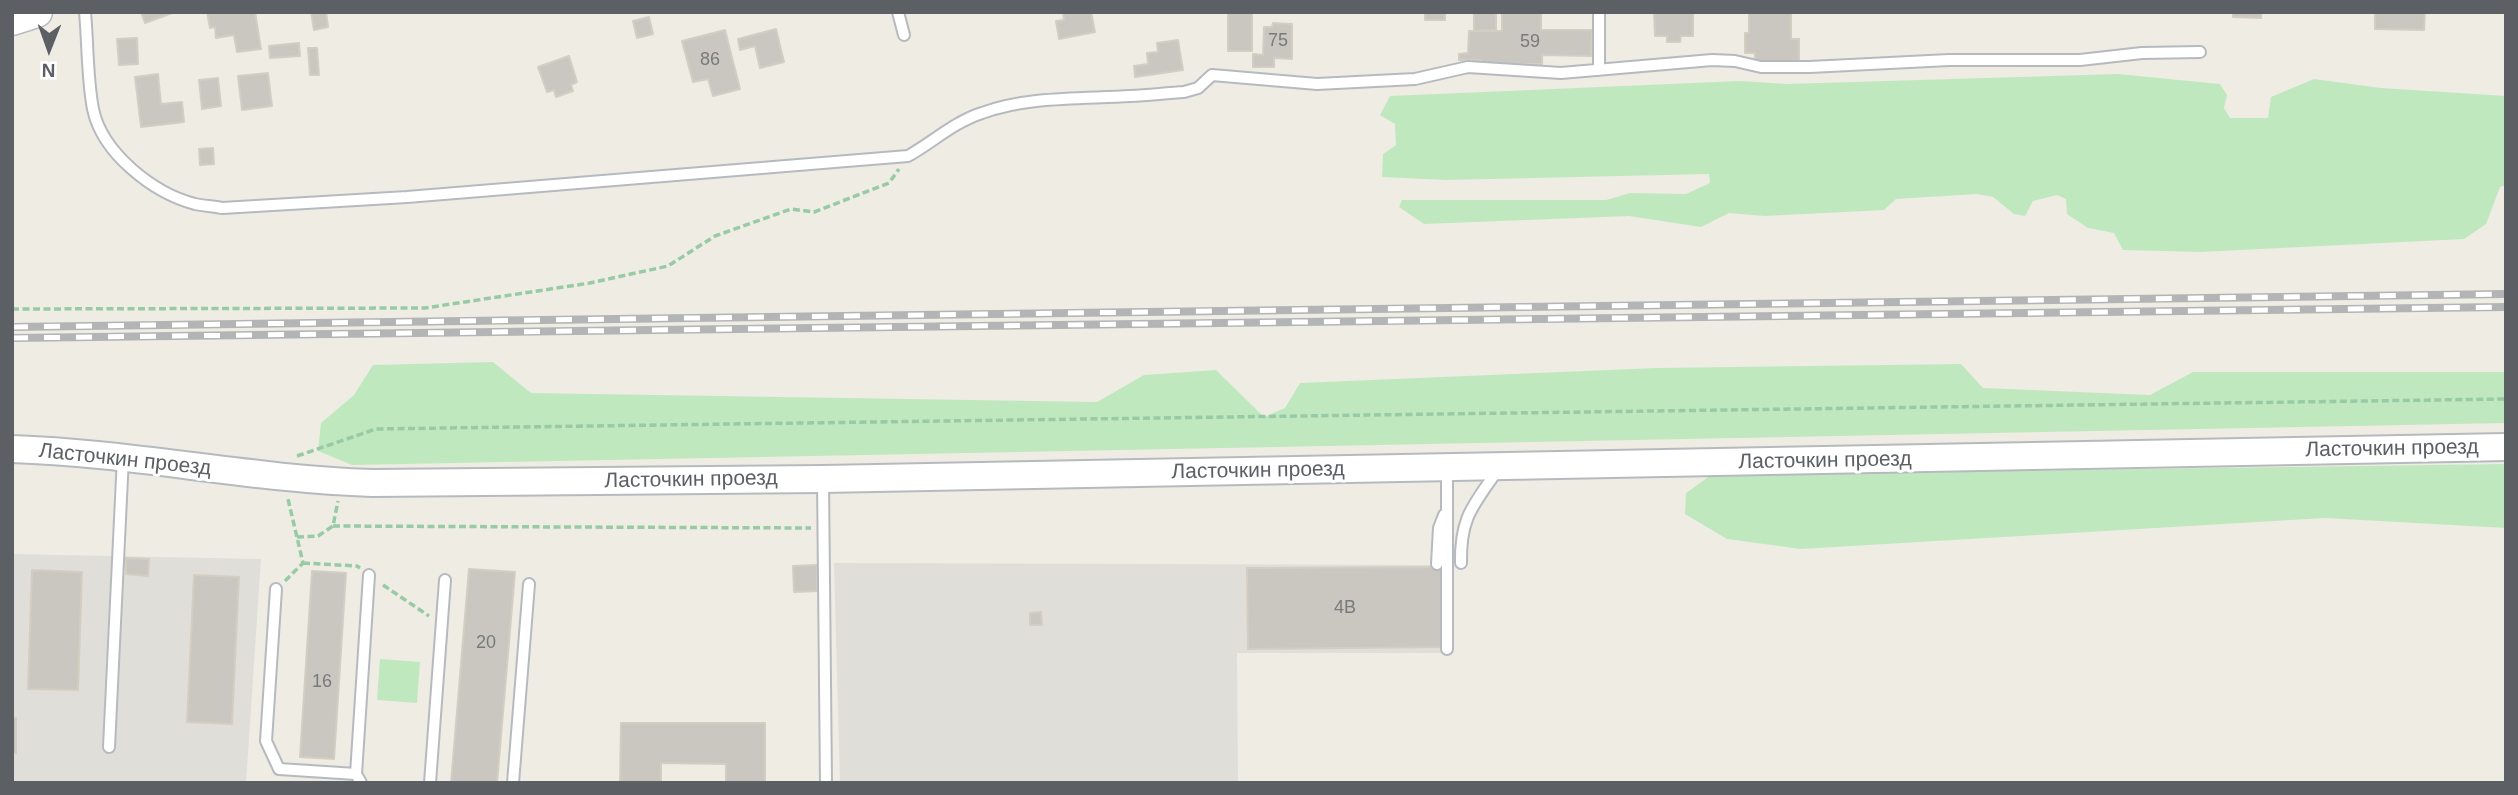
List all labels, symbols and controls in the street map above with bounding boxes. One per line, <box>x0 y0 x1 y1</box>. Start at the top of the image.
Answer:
north arrow <box>14 14 84 84</box>
house number: 75 <box>1268 30 1288 52</box>
house number: 59 <box>1520 31 1540 53</box>
house number: 86 <box>700 49 720 71</box>
text: N <box>42 60 56 81</box>
street label: Ласточкин проезд <box>2305 435 2479 463</box>
street label: Ласточкин проезд <box>38 438 212 482</box>
street label: Ласточкин проезд <box>1738 447 1912 475</box>
street label: Ласточкин проезд <box>1171 457 1345 485</box>
street label: Ласточкин проезд <box>604 466 778 494</box>
house number: 4В <box>1334 597 1356 619</box>
house number: 20 <box>476 632 496 654</box>
house number: 16 <box>312 671 332 693</box>

